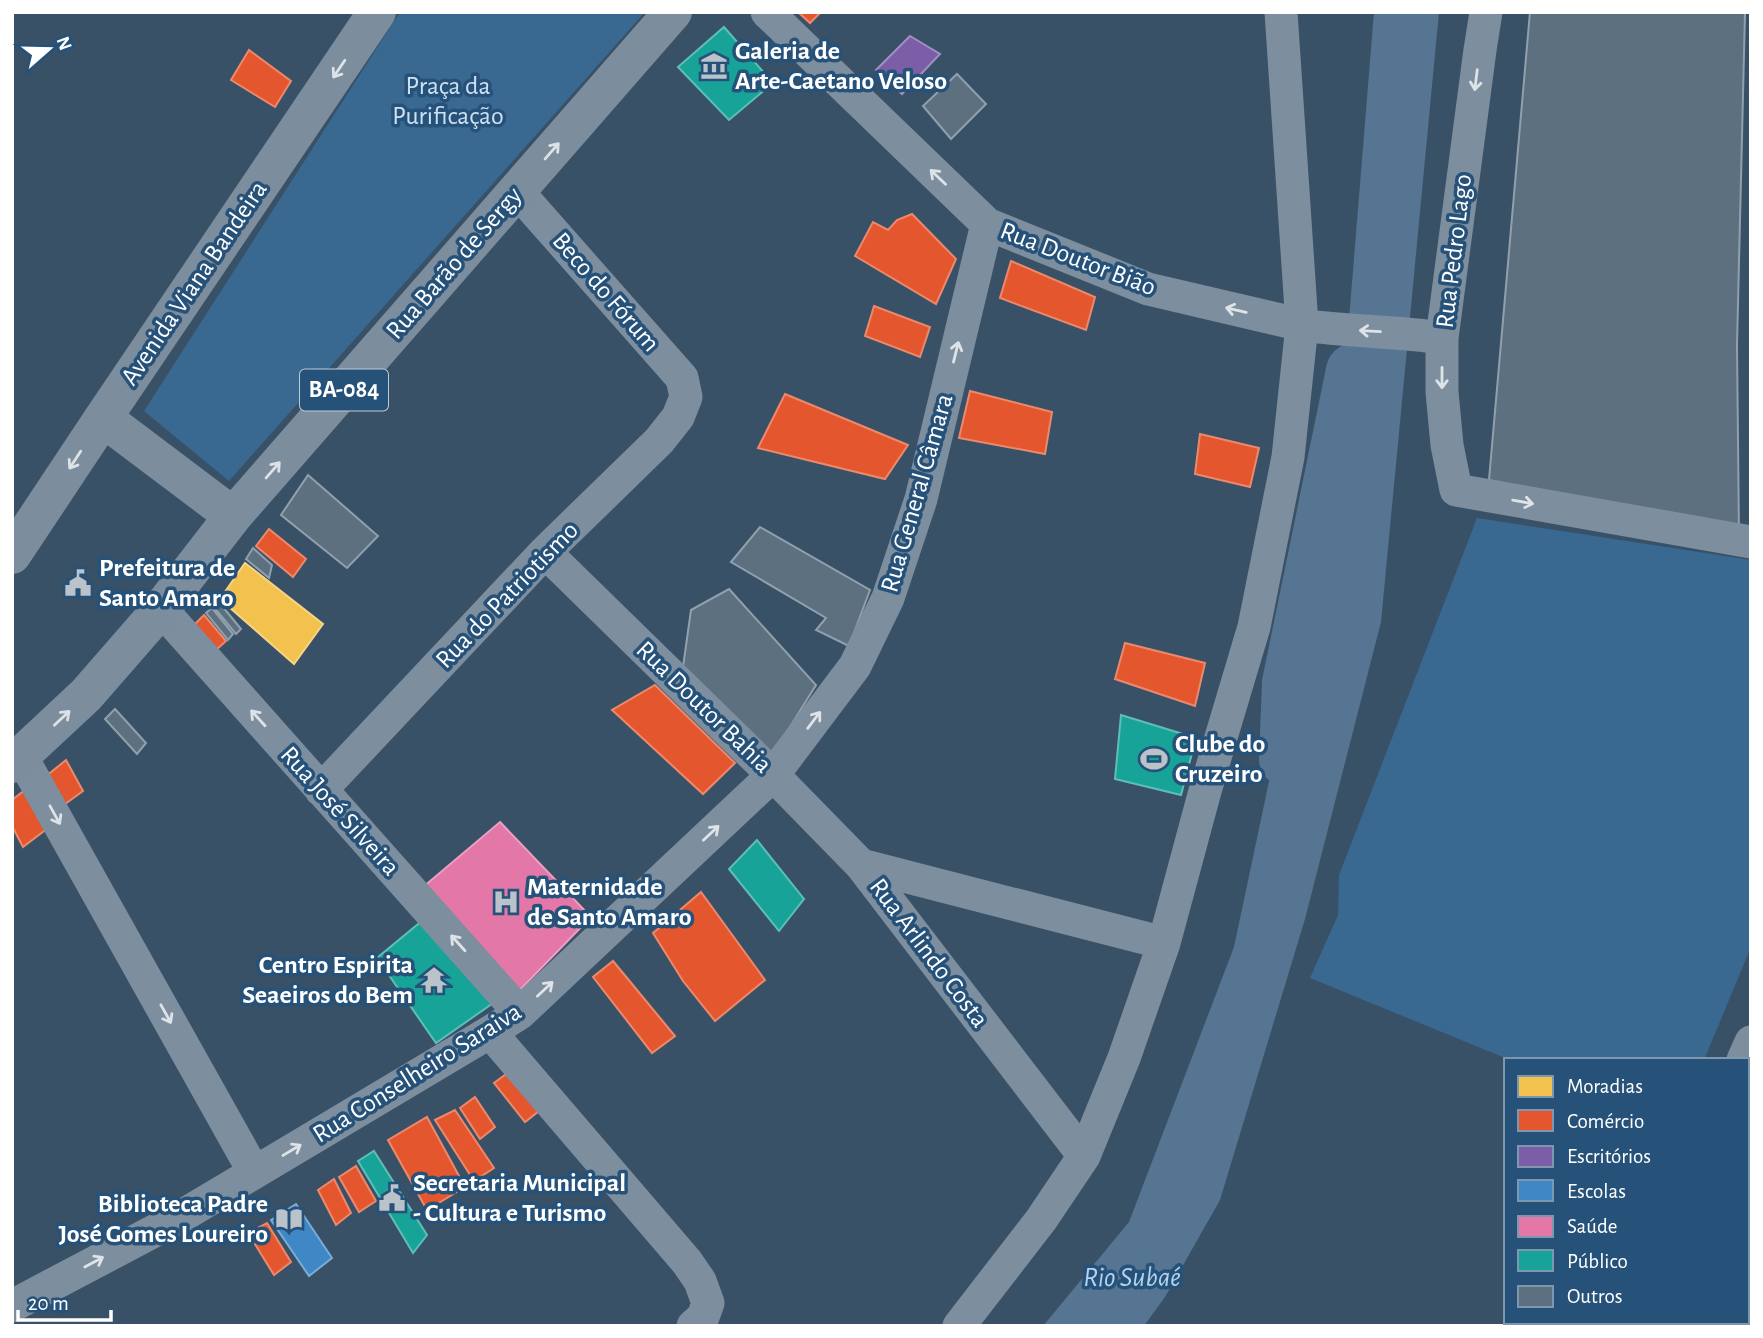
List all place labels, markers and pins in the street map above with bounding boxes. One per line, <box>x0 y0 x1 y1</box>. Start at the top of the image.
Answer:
place label: Galeria de Arte-Caetano Veloso <box>735 38 947 94</box>
museum icon: Galeria de Arte-Caetano Veloso <box>699 51 729 81</box>
place label: Prefeitura de Santo Amaro <box>99 555 235 611</box>
public building icon: Prefeitura de Santo Amaro <box>63 568 93 598</box>
place label: Clube do Cruzeiro <box>1175 731 1265 787</box>
sports icon: Clube do Cruzeiro <box>1139 744 1169 774</box>
place label: Maternidade de Santo Amaro <box>527 874 692 930</box>
hospital icon: Maternidade de Santo Amaro <box>491 887 521 917</box>
place label: Centro Espirita Seaeiros do Bem <box>242 952 413 1008</box>
temple icon: Centro Espirita Seaeiros do Bem <box>419 965 449 995</box>
place label: Secretaria Municipal - Cultura e Turismo <box>413 1170 626 1226</box>
public building icon: Secretaria Municipal - Cultura e Turismo <box>377 1183 407 1213</box>
place label: Biblioteca Padre José Gomes Loureiro <box>58 1191 268 1247</box>
library icon: Biblioteca Padre José Gomes Loureiro <box>274 1204 304 1234</box>

